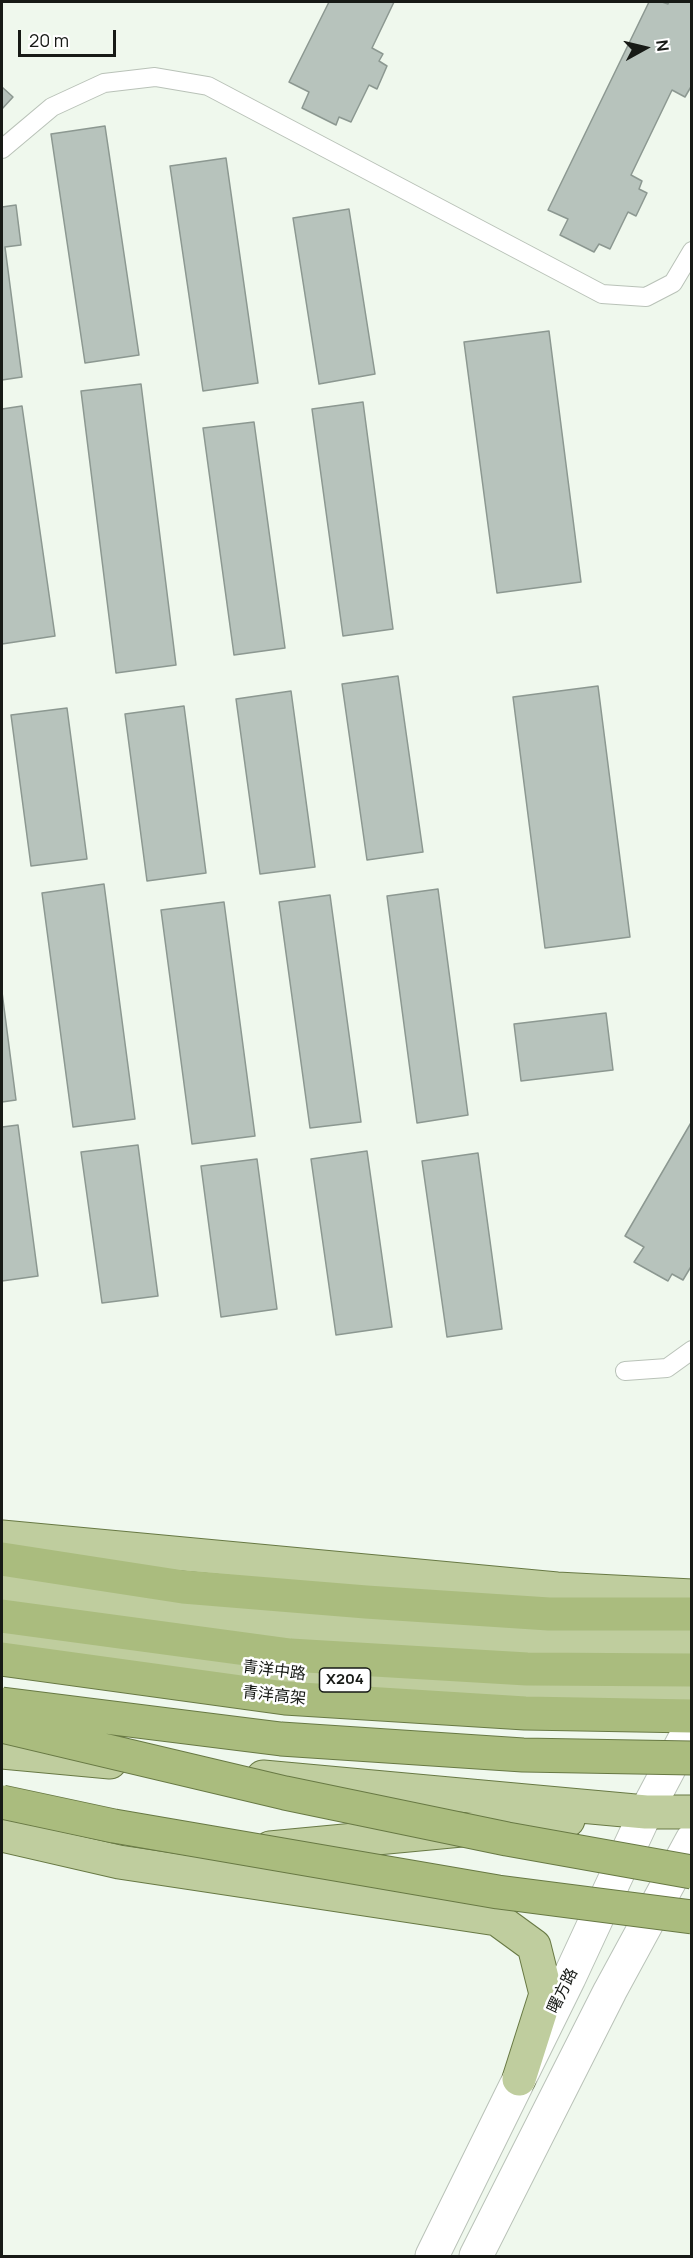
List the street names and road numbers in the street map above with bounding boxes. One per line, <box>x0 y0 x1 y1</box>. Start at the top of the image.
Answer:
street label: 青洋中路 <box>241 1658 307 1684</box>
road number: X204 <box>320 1668 370 1692</box>
street label: 青洋高架 <box>241 1683 307 1709</box>
street label: 曙方路 <box>544 1965 582 2017</box>

